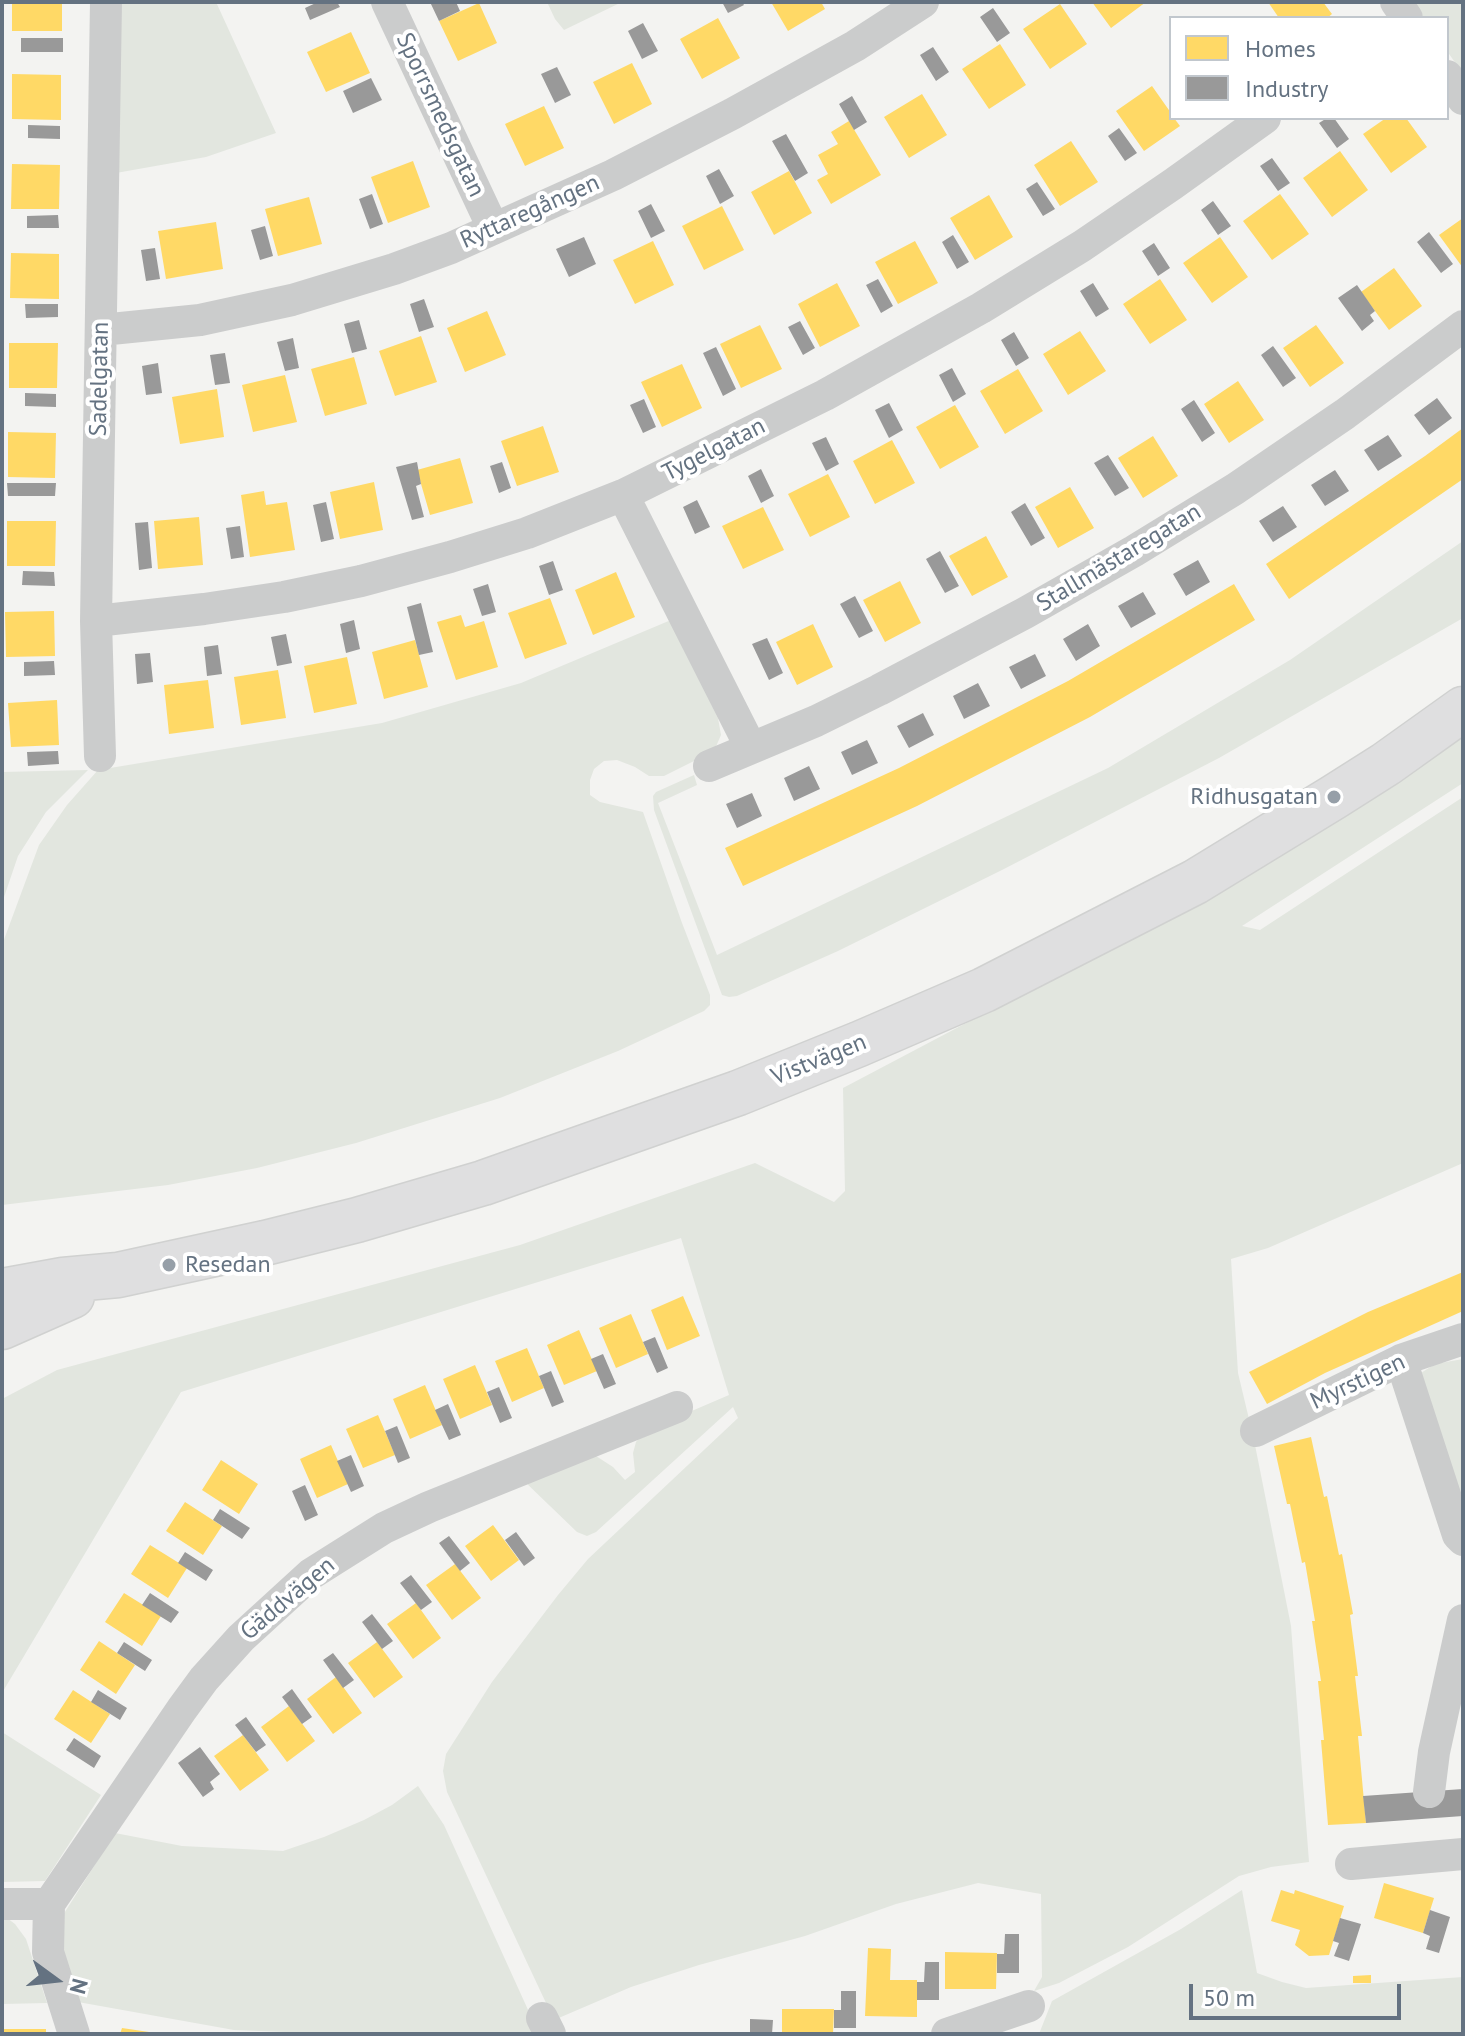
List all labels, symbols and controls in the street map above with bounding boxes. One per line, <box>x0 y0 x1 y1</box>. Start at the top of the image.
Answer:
legend <box>1169 16 1449 120</box>
street label: Sporrsmedsgatan <box>389 28 491 202</box>
text: Homes <box>1245 33 1316 64</box>
text: Industry <box>1245 73 1329 104</box>
street label: Ryttaregången <box>456 169 604 255</box>
street label: Sadelgatan <box>85 321 115 437</box>
street label: Tygelgatan <box>658 412 770 488</box>
street label: Stallmästaregatan <box>1032 498 1206 618</box>
place label: Ridhusgatan <box>1190 783 1318 811</box>
marker: Ridhusgatan <box>1325 788 1343 806</box>
street label: Vistvägen <box>767 1028 871 1092</box>
place label: Resedan <box>185 1251 271 1279</box>
marker: Resedan <box>160 1256 178 1274</box>
street label: Myrstigen <box>1306 1348 1410 1416</box>
street label: Gäddvägen <box>235 1551 341 1647</box>
north arrow <box>16 1940 96 2020</box>
scale bar <box>1193 1968 1405 2018</box>
text: N <box>64 1976 95 1997</box>
text: 50 m <box>1203 1982 1255 2013</box>

